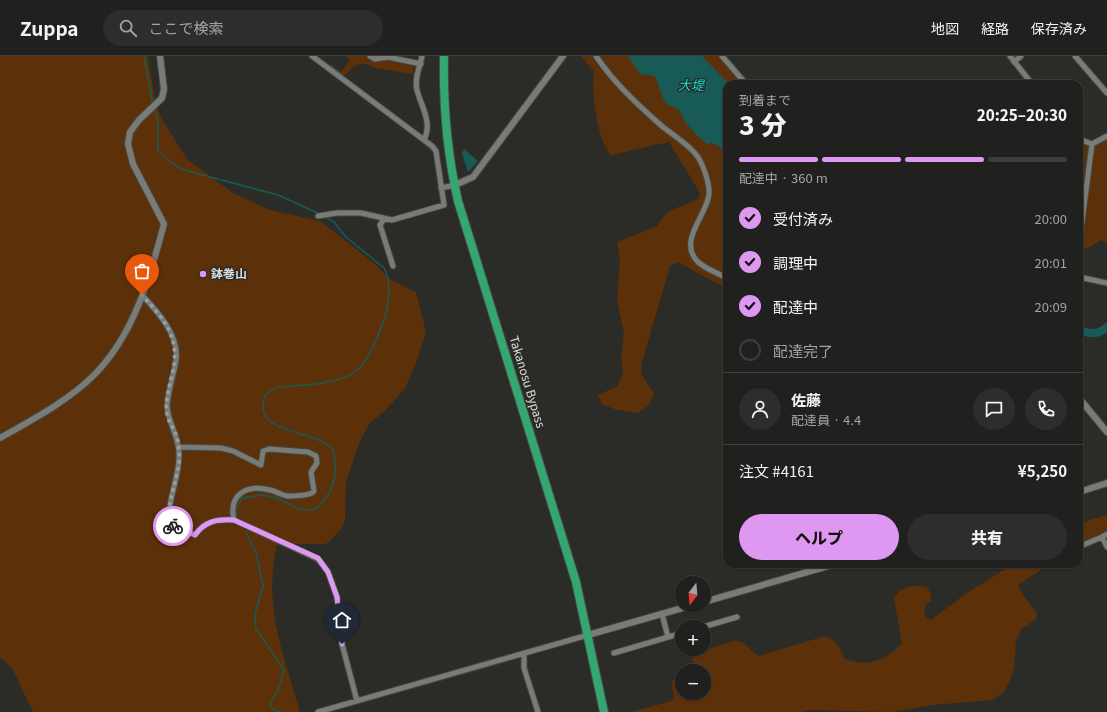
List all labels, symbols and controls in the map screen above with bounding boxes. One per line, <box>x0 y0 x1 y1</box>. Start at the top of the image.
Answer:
search box <box>103 10 383 46</box>
text: Zuppa <box>20 14 79 41</box>
icon: search <box>117 17 139 39</box>
text: ここで検索 <box>149 17 224 38</box>
text: 地図 <box>931 18 959 38</box>
text: 経路 <box>981 18 1009 38</box>
text: 保存済み <box>1031 18 1087 38</box>
water label: 大堤 <box>678 75 706 94</box>
text: 到着まで <box>739 90 791 109</box>
text: 20:25–20:30 <box>977 104 1067 125</box>
text: 3 分 <box>739 105 787 142</box>
text: 配達中 · 360 m <box>739 168 828 187</box>
icon: check <box>739 207 761 229</box>
text: 受付済み <box>773 208 833 229</box>
text: 20:00 <box>1035 209 1067 228</box>
icon: check <box>739 251 761 273</box>
text: 調理中 <box>773 252 818 273</box>
text: 20:01 <box>1035 253 1067 272</box>
pin <box>125 254 159 295</box>
icon: bag <box>131 260 153 282</box>
place label: 鉢巻山 <box>210 264 247 281</box>
marker: 鉢巻山 <box>198 269 208 279</box>
icon: check <box>739 295 761 317</box>
text: 配達中 <box>773 296 818 317</box>
text: 20:09 <box>1035 297 1067 316</box>
street label: Takanosu Bypass <box>506 333 551 430</box>
text: 配達完了 <box>773 340 833 361</box>
button: person <box>739 388 781 430</box>
button: chat <box>973 388 1015 430</box>
button: phone <box>1025 388 1067 430</box>
text: 佐藤 <box>791 389 821 410</box>
text: 配達員 · 4.4 <box>791 410 861 429</box>
text: 注文 #4161 <box>739 460 814 481</box>
text: ¥5,250 <box>1018 460 1067 481</box>
courier <box>153 506 193 546</box>
button: ヘルプ <box>739 514 899 560</box>
button: 共有 <box>907 514 1067 560</box>
icon: bike <box>162 515 184 537</box>
north arrow <box>675 576 711 612</box>
map controls <box>675 576 711 700</box>
pin <box>325 603 359 644</box>
icon: home <box>331 609 353 631</box>
button: + <box>675 620 711 656</box>
button: − <box>675 664 711 700</box>

